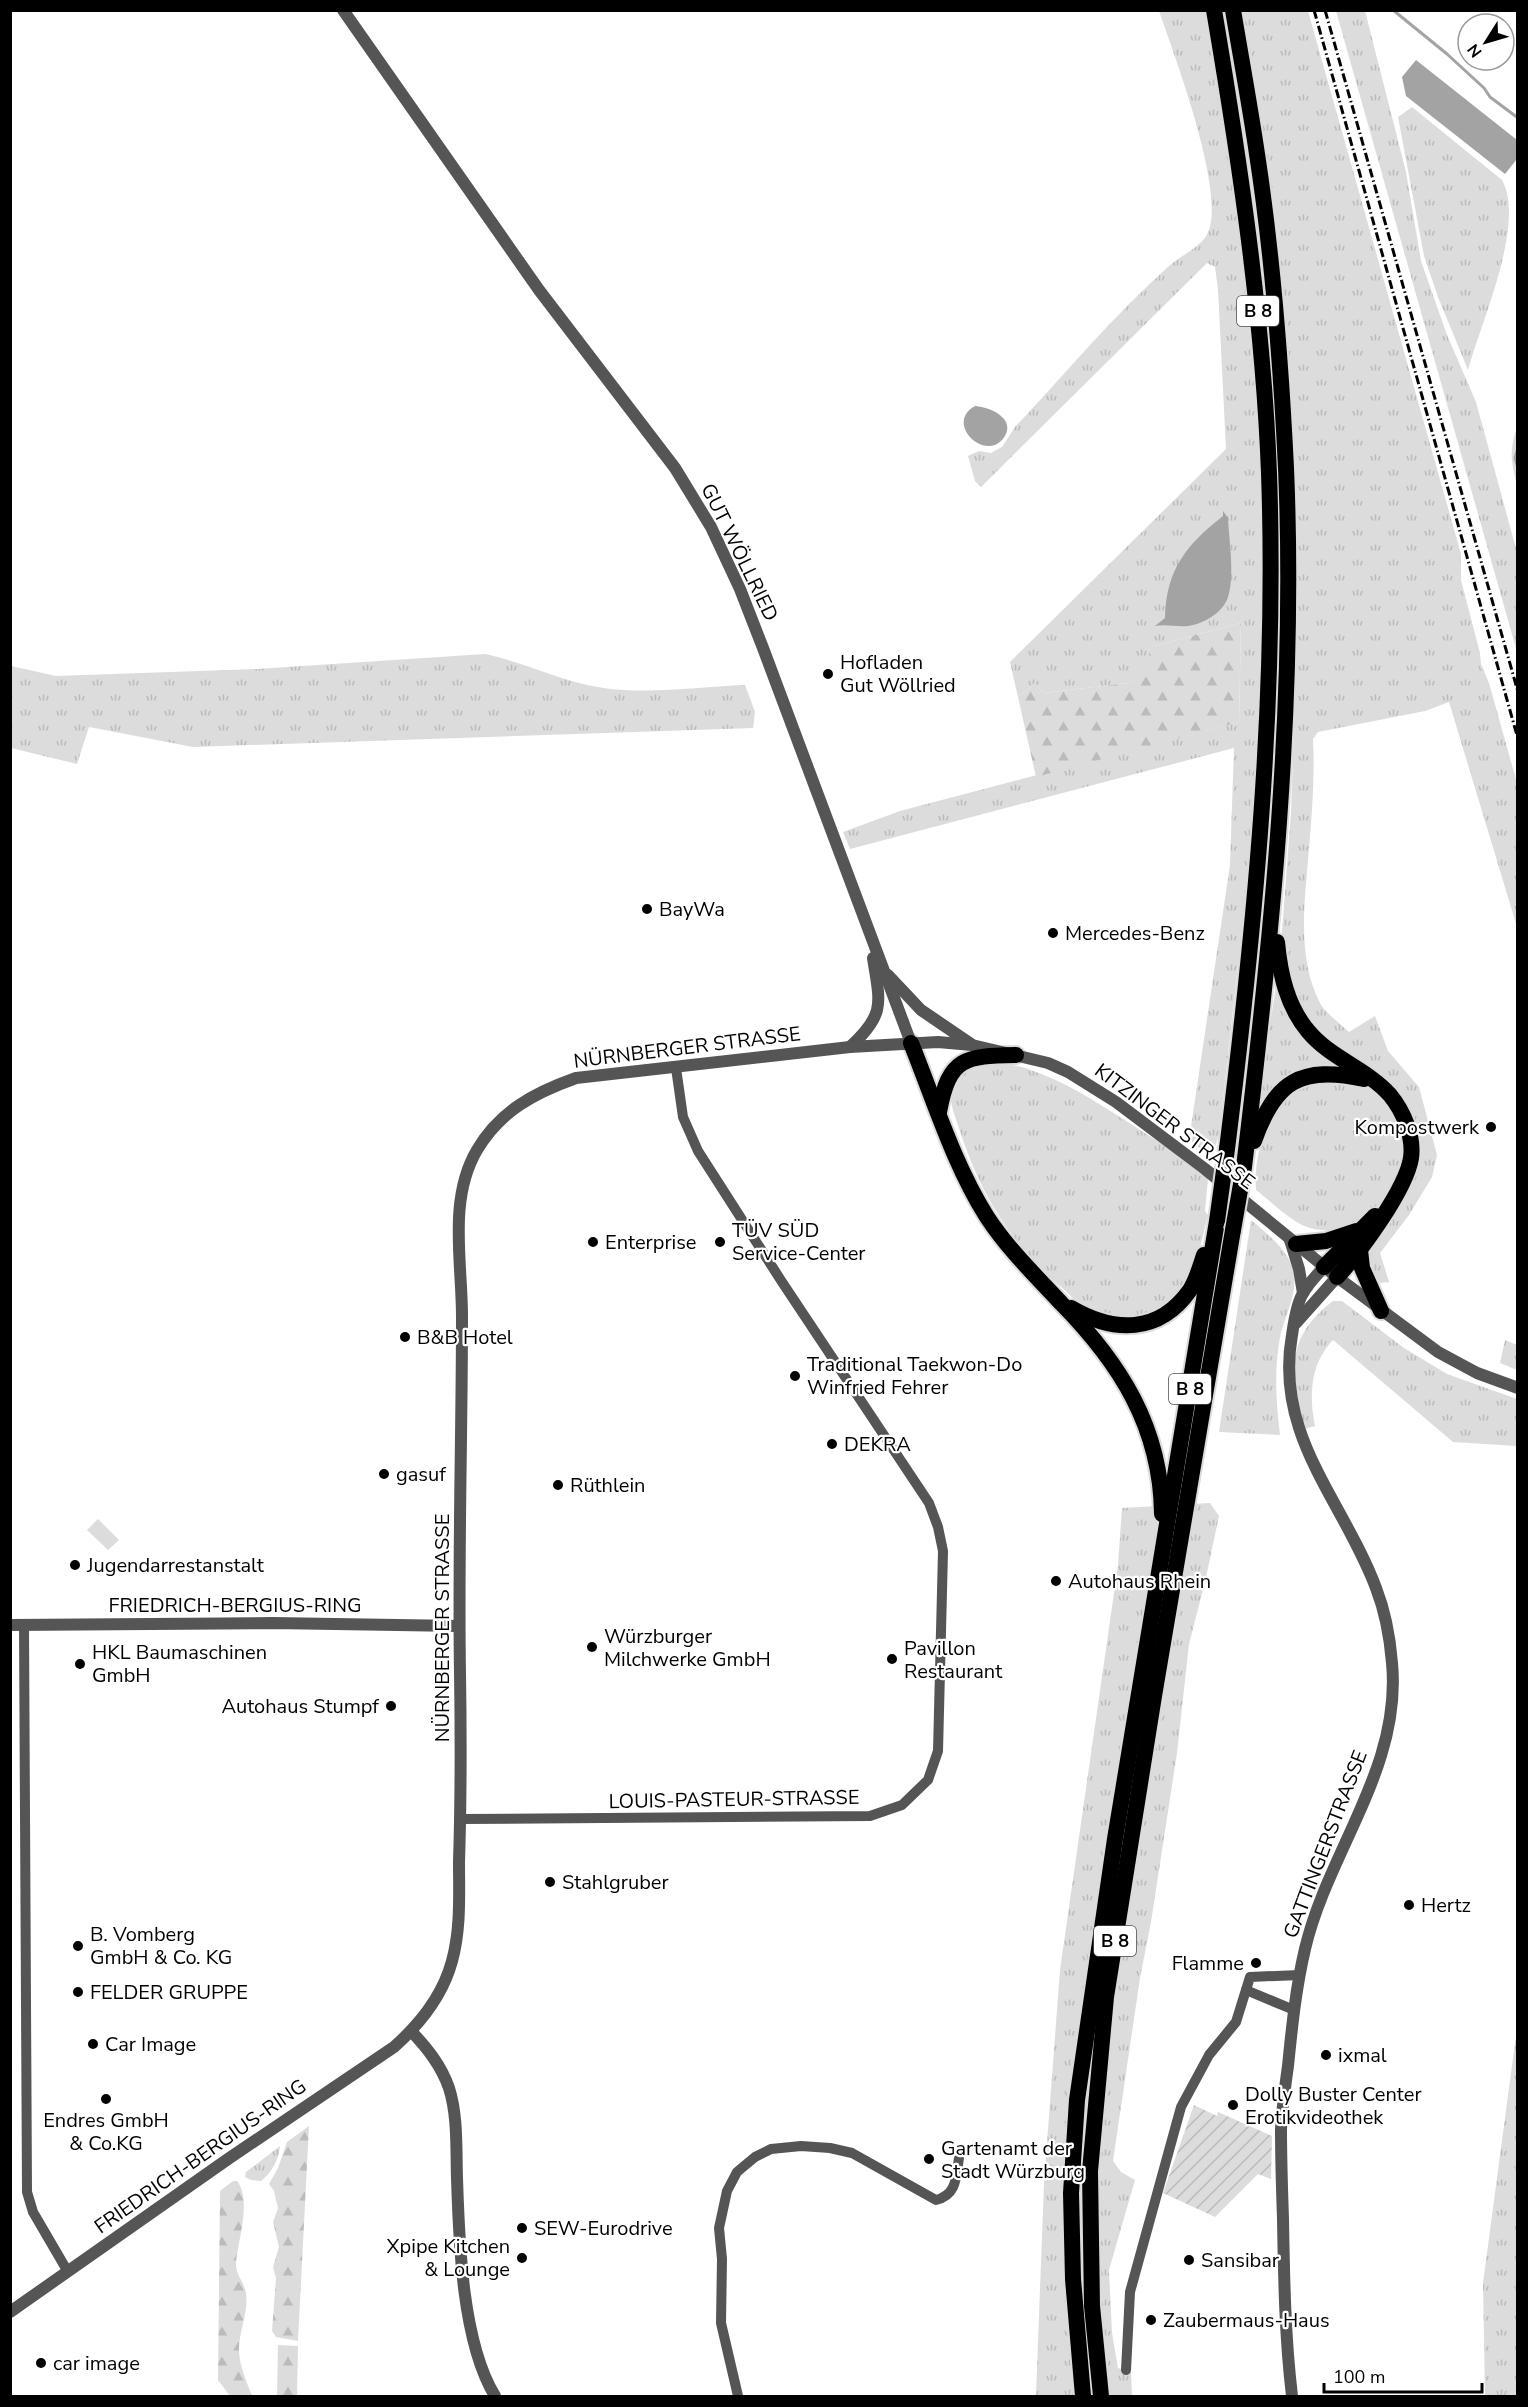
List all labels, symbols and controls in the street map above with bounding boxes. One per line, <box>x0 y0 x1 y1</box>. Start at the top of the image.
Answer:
north arrow <box>1456 12 1516 72</box>
text: N <box>1462 39 1487 62</box>
road number: B 8 <box>1237 296 1279 326</box>
street label: GUT WÖLLRIED <box>695 479 785 626</box>
place label: Hofladen Gut Wöllried <box>840 649 956 699</box>
marker: Hofladen Gut Wöllried <box>821 667 835 681</box>
place label: BayWa <box>659 896 725 923</box>
marker: BayWa <box>640 902 654 916</box>
place label: Mercedes-Benz <box>1065 920 1205 947</box>
marker: Mercedes-Benz <box>1046 926 1060 940</box>
street label: NÜRNBERGER STRASSE <box>572 1020 802 1075</box>
street label: KITZINGER STRASSE <box>1089 1057 1260 1196</box>
place label: Kompostwerk <box>1355 1114 1480 1141</box>
marker: Kompostwerk <box>1484 1120 1498 1134</box>
place label: TÜV SÜD Service-Center <box>732 1217 866 1267</box>
place label: Enterprise <box>605 1229 696 1256</box>
marker: Enterprise <box>586 1235 600 1249</box>
marker: TÜV SÜD Service-Center <box>713 1235 727 1249</box>
place label: B&B Hotel <box>417 1324 513 1351</box>
marker: B&B Hotel <box>398 1330 412 1344</box>
place label: Traditional Taekwon-Do Winfried Fehrer <box>807 1351 1022 1401</box>
marker: Traditional Taekwon-Do Winfried Fehrer <box>788 1369 802 1383</box>
road number: B 8 <box>1169 1374 1211 1404</box>
place label: DEKRA <box>844 1431 911 1458</box>
marker: DEKRA <box>825 1437 839 1451</box>
place label: gasuf <box>396 1461 446 1488</box>
marker: gasuf <box>377 1467 391 1481</box>
place label: Rüthlein <box>570 1472 645 1499</box>
marker: Rüthlein <box>551 1478 565 1492</box>
street label: NÜRNBERGER STRASSE <box>429 1514 456 1742</box>
place label: Jugendarrestanstalt <box>86 1552 265 1579</box>
marker: Jugendarrestanstalt <box>68 1558 82 1572</box>
place label: Autohaus Rhein <box>1068 1568 1211 1595</box>
marker: Autohaus Rhein <box>1049 1574 1063 1588</box>
street label: FRIEDRICH-BERGIUS-RING <box>109 1592 361 1619</box>
place label: Würzburger Milchwerke GmbH <box>604 1623 771 1673</box>
place label: Pavillon Restaurant <box>904 1635 1003 1685</box>
place label: HKL Baumaschinen GmbH <box>92 1639 267 1689</box>
marker: Würzburger Milchwerke GmbH <box>585 1640 599 1654</box>
marker: Pavillon Restaurant <box>885 1652 899 1666</box>
marker: HKL Baumaschinen GmbH <box>73 1657 87 1671</box>
place label: Autohaus Stumpf <box>221 1693 379 1720</box>
marker: Autohaus Stumpf <box>384 1699 398 1713</box>
street label: GATTINGERSTRASSE <box>1277 1746 1374 1942</box>
street label: LOUIS-PASTEUR-STRASSE <box>608 1784 860 1815</box>
place label: Stahlgruber <box>562 1869 669 1896</box>
marker: Stahlgruber <box>543 1875 557 1889</box>
place label: Hertz <box>1421 1892 1471 1919</box>
marker: Hertz <box>1402 1898 1416 1912</box>
place label: B. Vomberg GmbH & Co. KG <box>90 1921 232 1971</box>
road number: B 8 <box>1094 1926 1136 1956</box>
marker: B. Vomberg GmbH & Co. KG <box>71 1939 85 1953</box>
place label: Flamme <box>1172 1950 1244 1977</box>
marker: Flamme <box>1249 1956 1263 1970</box>
place label: FELDER GRUPPE <box>90 1979 248 2006</box>
marker: FELDER GRUPPE <box>71 1985 85 1999</box>
place label: Car Image <box>105 2031 196 2058</box>
marker: Car Image <box>86 2037 100 2051</box>
place label: ixmal <box>1338 2042 1387 2069</box>
marker: ixmal <box>1319 2048 1333 2062</box>
street label: FRIEDRICH-BERGIUS-RING <box>89 2073 312 2240</box>
place label: Dolly Buster Center Erotikvideothek <box>1245 2081 1422 2131</box>
marker: Endres GmbH & Co.KG <box>99 2092 113 2106</box>
marker: Dolly Buster Center Erotikvideothek <box>1226 2098 1240 2112</box>
place label: Endres GmbH & Co.KG <box>43 2107 169 2157</box>
place label: Gartenamt der Stadt Würzburg <box>941 2135 1085 2185</box>
marker: Gartenamt der Stadt Würzburg <box>922 2152 936 2166</box>
place label: SEW-Eurodrive <box>534 2215 673 2242</box>
marker: SEW-Eurodrive <box>515 2221 529 2235</box>
place label: Xpipe Kitchen & Lounge <box>387 2233 510 2283</box>
place label: Sansibar <box>1201 2247 1279 2274</box>
marker: Xpipe Kitchen & Lounge <box>515 2251 529 2265</box>
marker: Sansibar <box>1182 2253 1196 2267</box>
place label: Zaubermaus-Haus <box>1163 2307 1330 2334</box>
marker: Zaubermaus-Haus <box>1144 2313 1158 2327</box>
place label: car image <box>53 2350 140 2377</box>
marker: car image <box>34 2356 48 2370</box>
scale bar <box>1324 2356 1482 2394</box>
text: 100 m <box>1333 2365 1385 2389</box>

